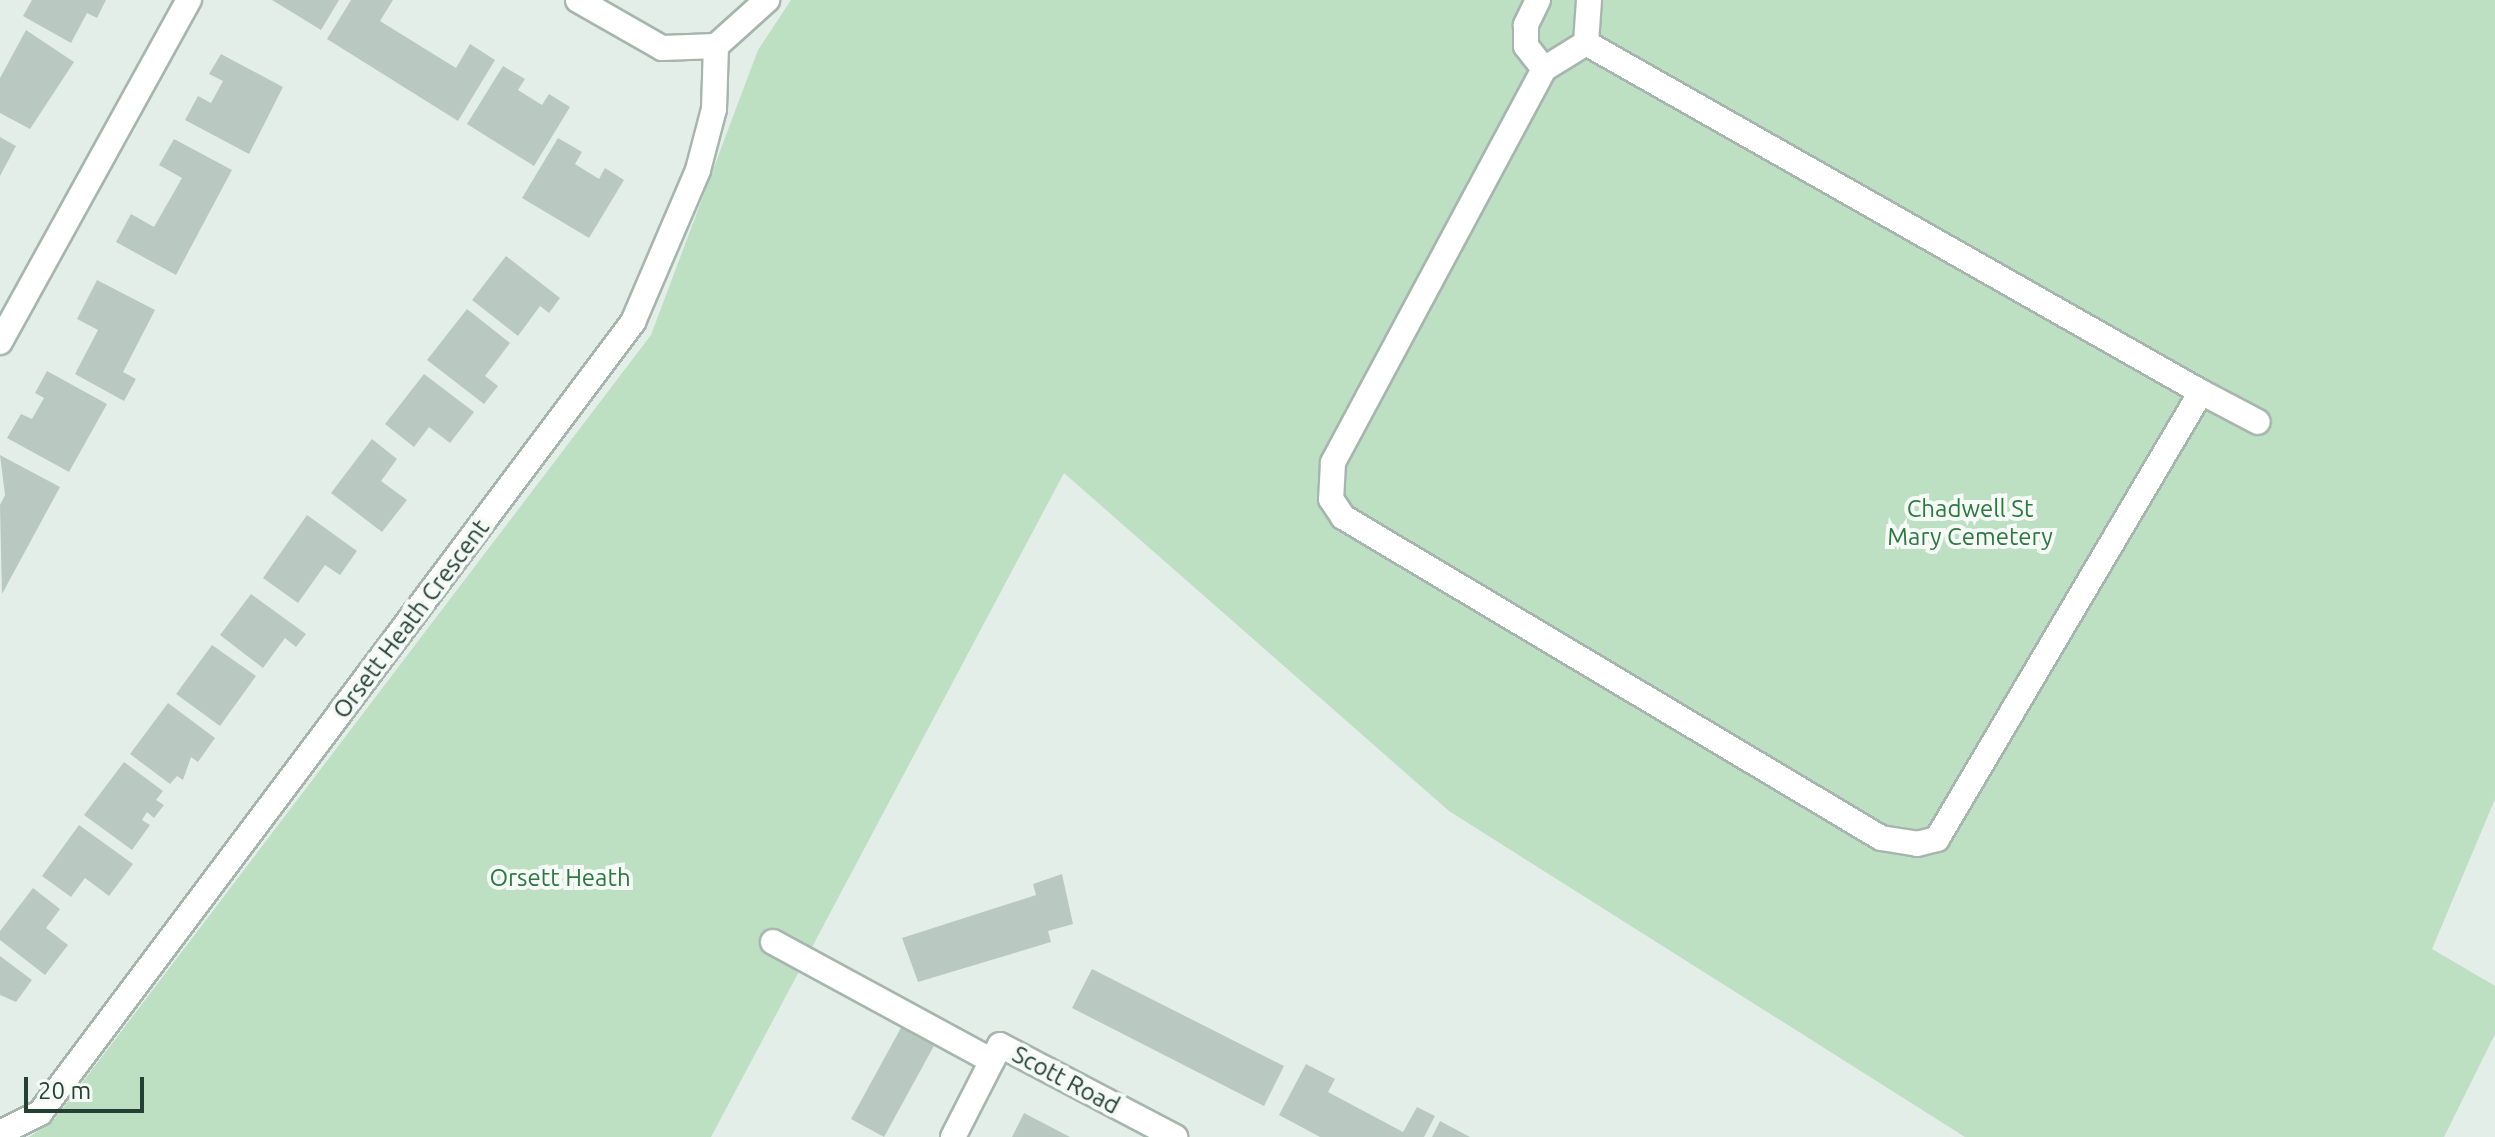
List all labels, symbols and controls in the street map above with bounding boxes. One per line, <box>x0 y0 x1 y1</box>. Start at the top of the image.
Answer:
park label: Chadwell St Mary Cemetery <box>1887 495 2053 551</box>
street label: Orsett Heath Crescent <box>327 514 495 724</box>
park label: Orsett Heath <box>489 864 631 892</box>
street label: Scott Road <box>1007 1040 1125 1120</box>
scale bar <box>28 1061 148 1111</box>
text: 20 m <box>38 1077 91 1104</box>

